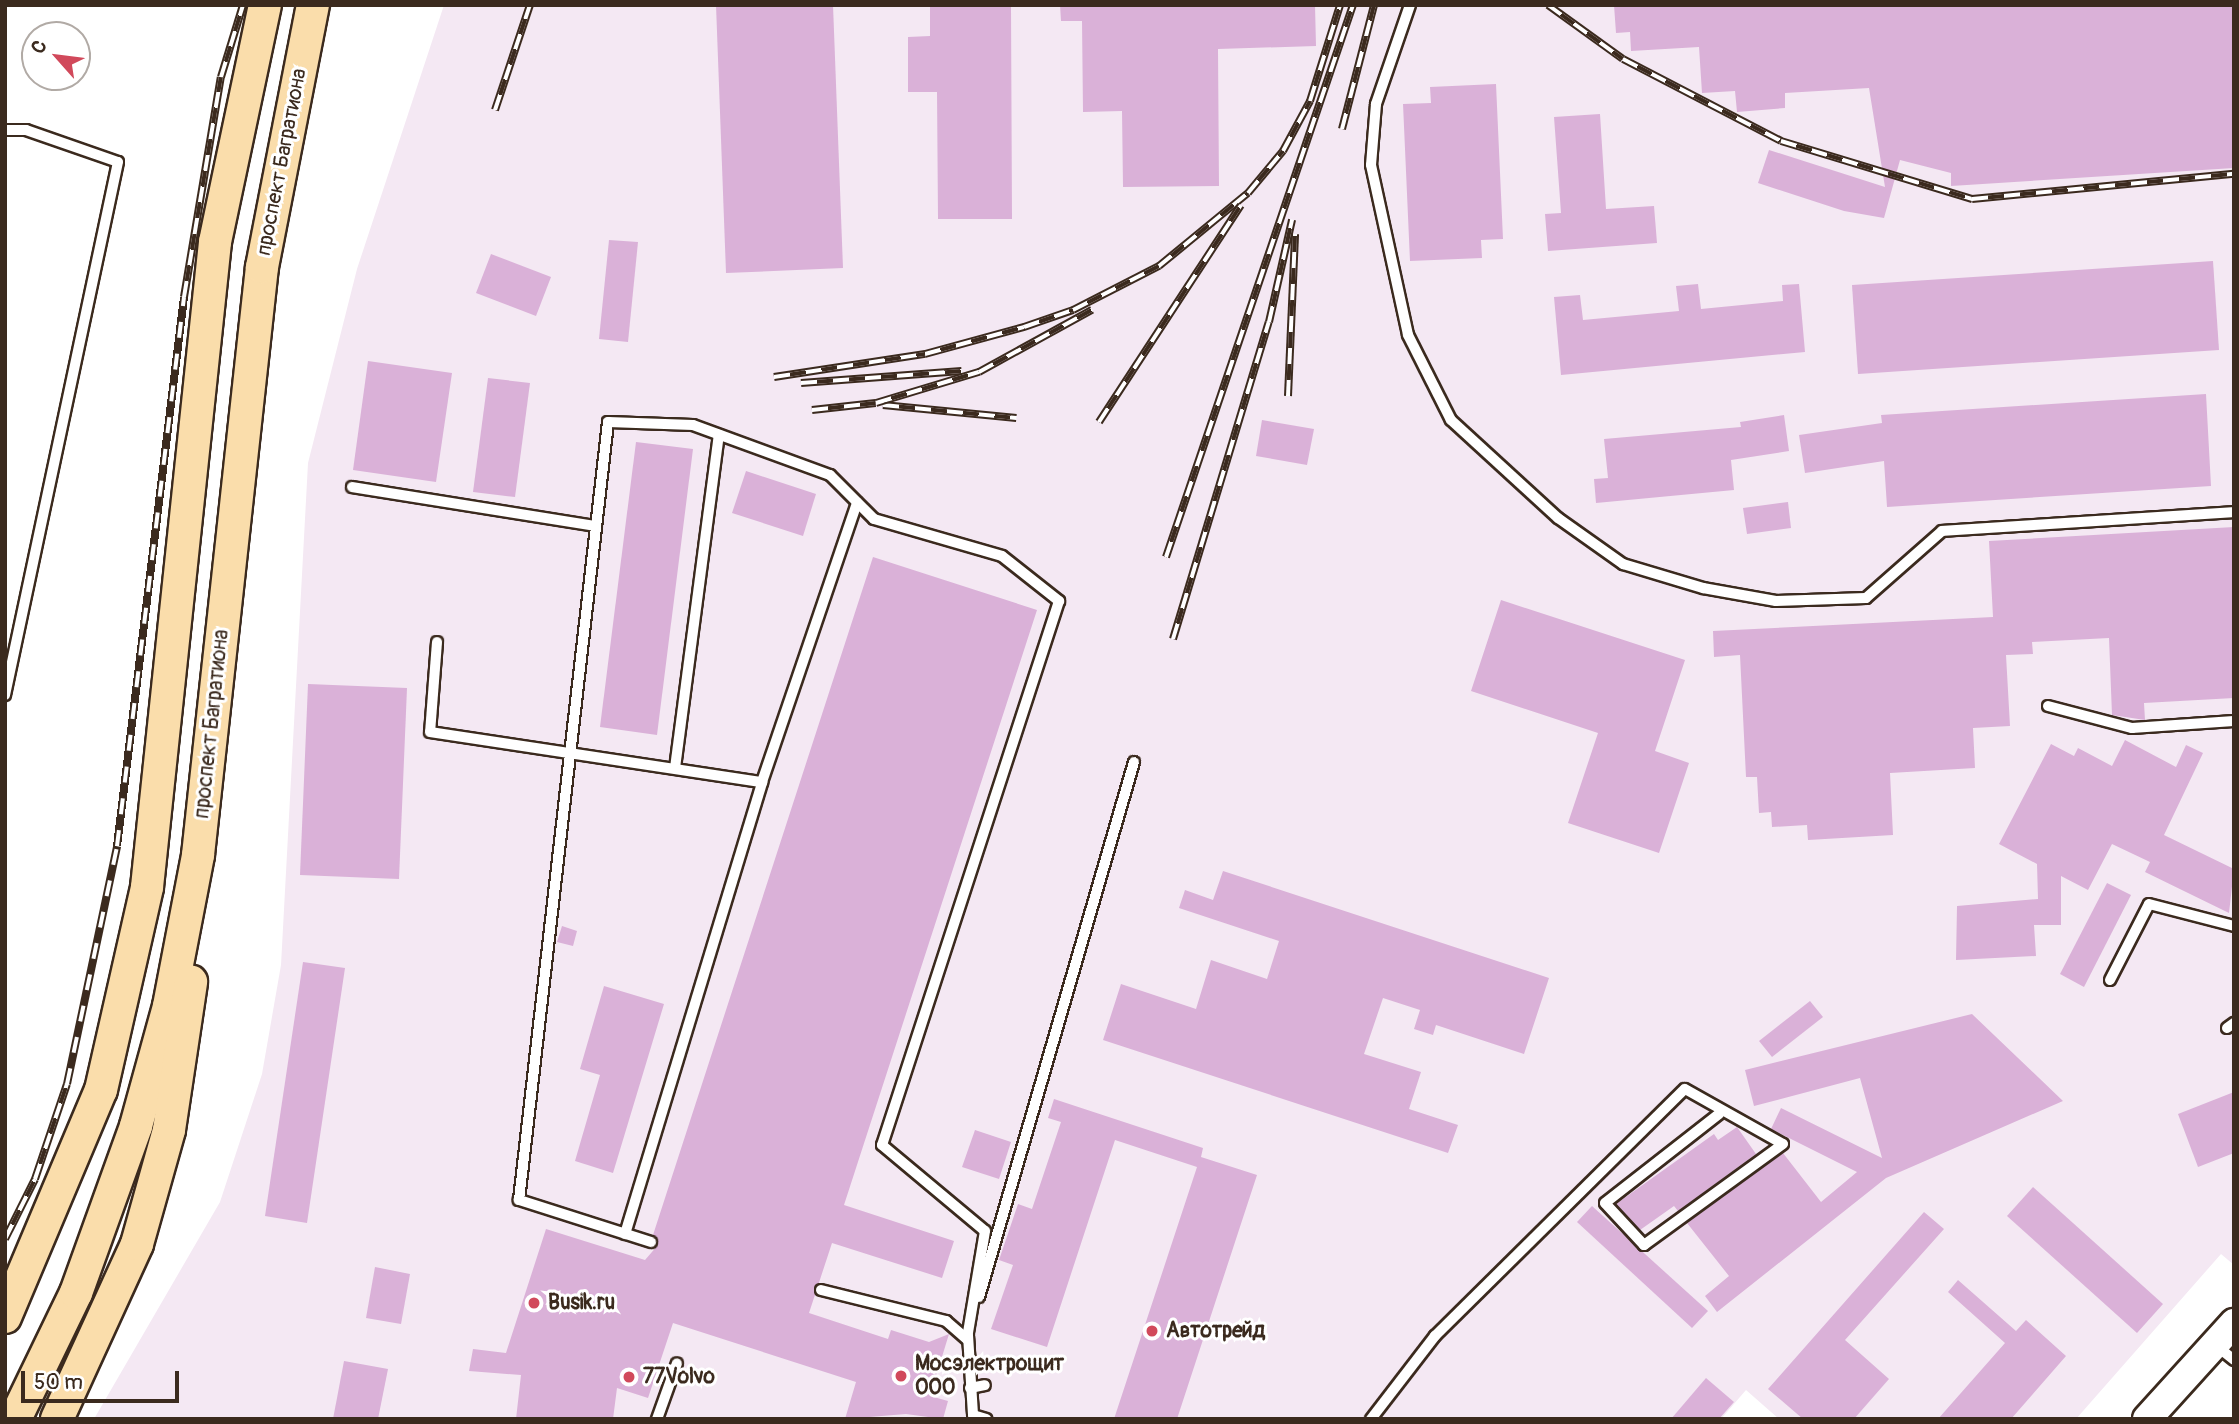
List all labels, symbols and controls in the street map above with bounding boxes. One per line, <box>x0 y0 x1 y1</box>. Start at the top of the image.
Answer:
north arrow <box>21 21 91 91</box>
text: С <box>26 36 53 58</box>
street label: проспект Багратиона <box>251 66 313 258</box>
street label: проспект Багратиона <box>190 628 234 820</box>
place label: Busik.ru <box>548 1290 615 1316</box>
marker: Busik.ru <box>526 1295 542 1311</box>
place label: Автотрейд <box>1166 1318 1265 1344</box>
marker: Автотрейд <box>1144 1323 1160 1339</box>
place label: Мосэлектрощит ООО <box>915 1351 1064 1401</box>
scale bar <box>24 1358 182 1402</box>
place label: 77Volvo <box>643 1364 715 1390</box>
marker: Мосэлектрощит ООО <box>893 1368 909 1384</box>
text: 50 m <box>34 1369 83 1396</box>
marker: 77Volvo <box>621 1369 637 1385</box>

